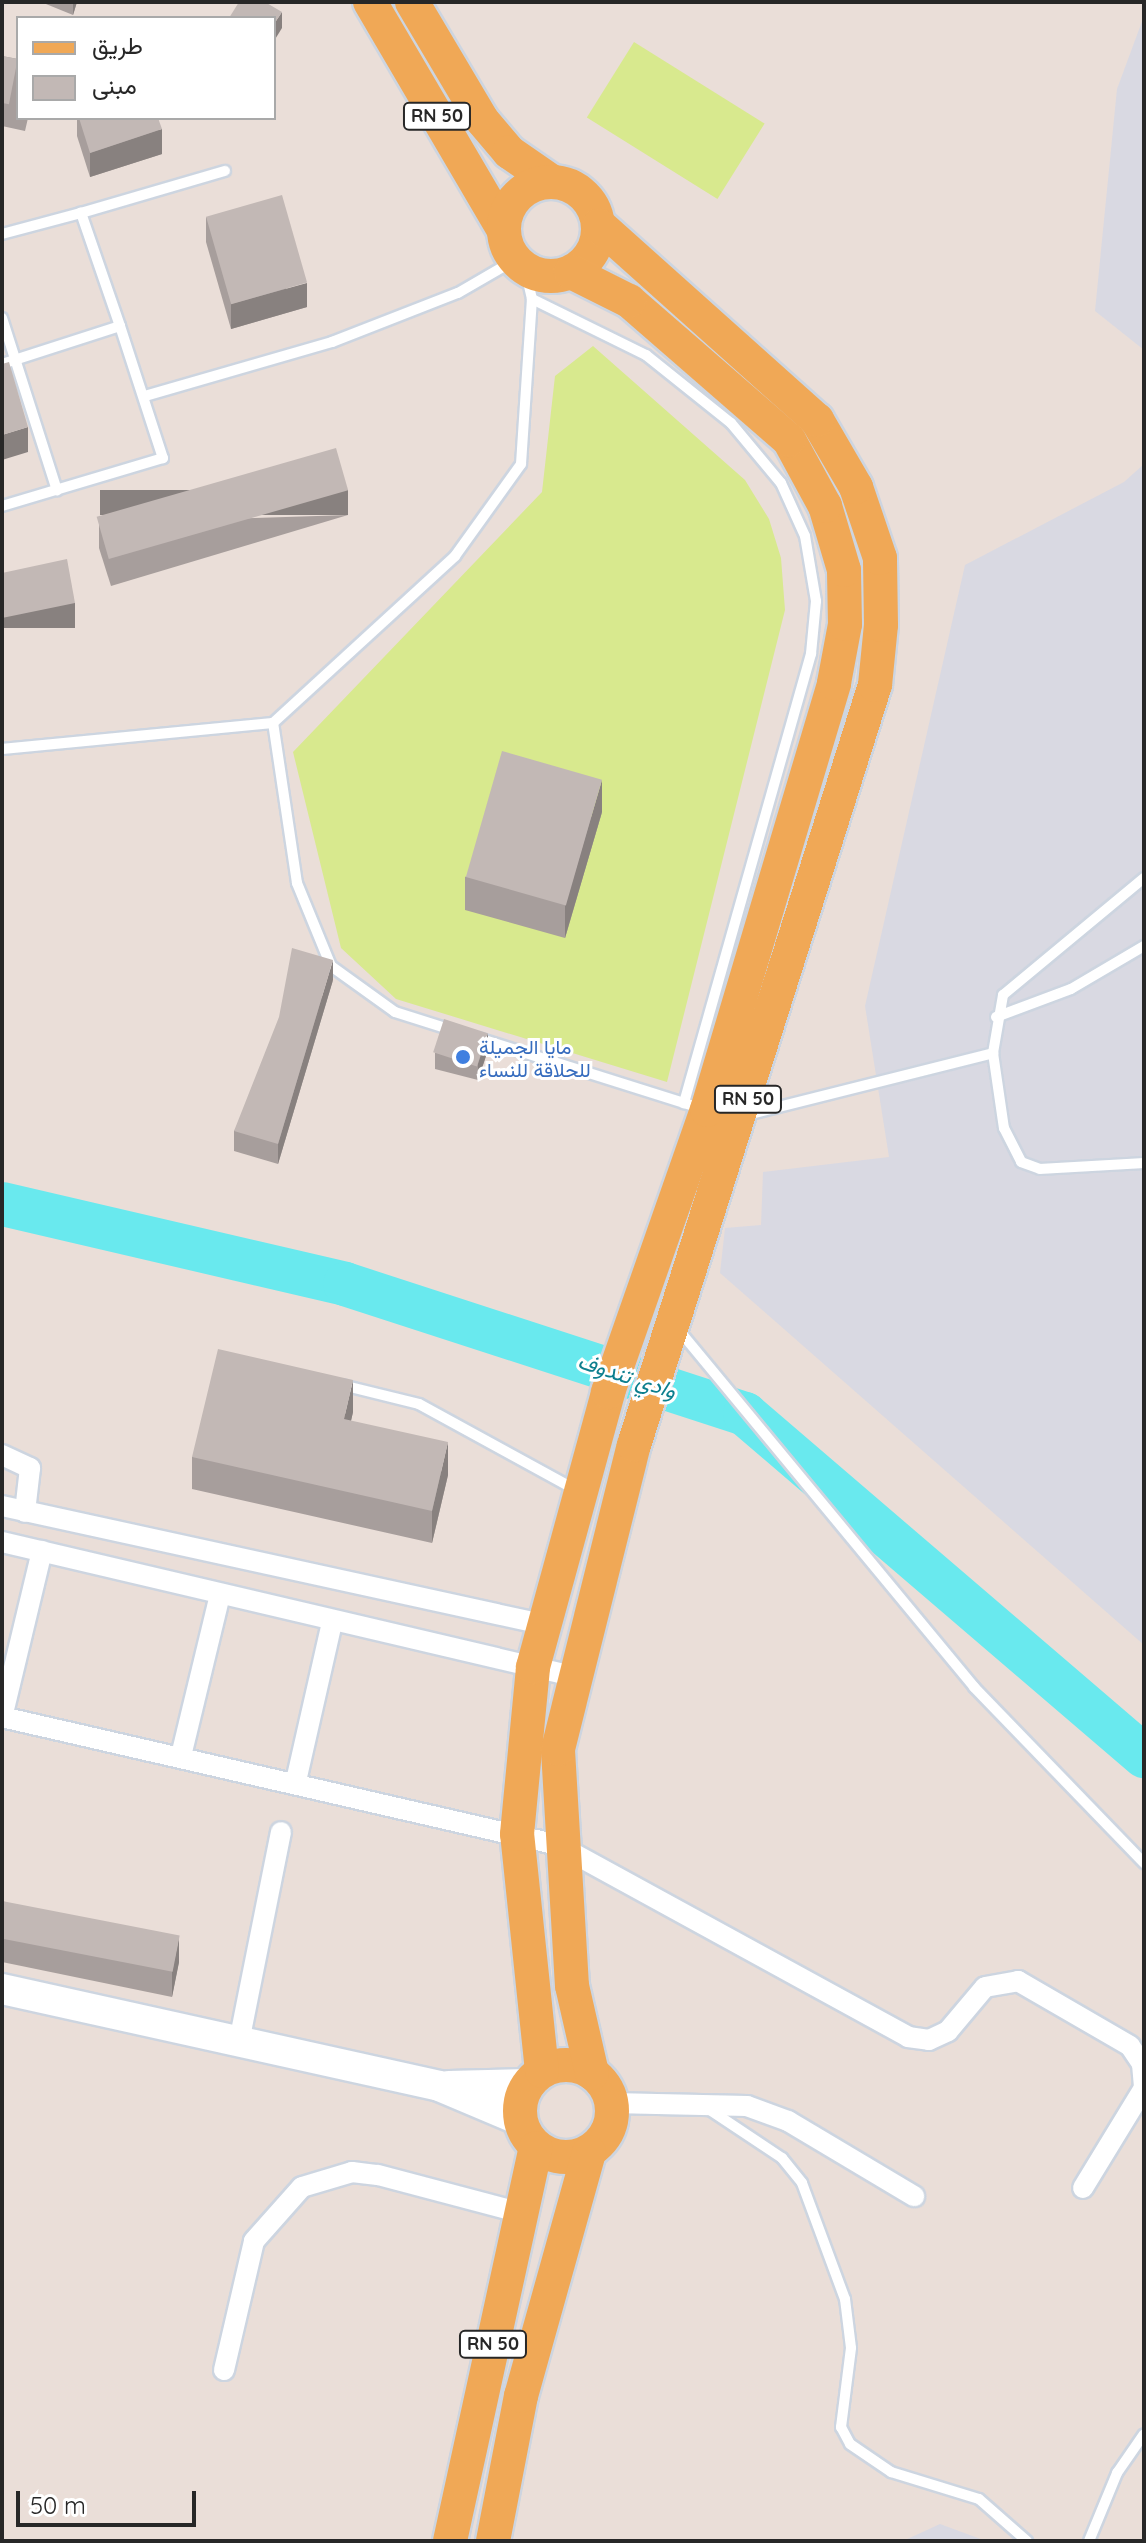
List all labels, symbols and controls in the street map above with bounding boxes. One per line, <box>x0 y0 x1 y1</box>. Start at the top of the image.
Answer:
legend <box>16 16 276 120</box>
text: طريق <box>92 30 143 60</box>
text: مبنى <box>92 70 137 100</box>
road number: RN 50 <box>401 102 473 130</box>
place label: مايا الجميلة للحلاقة للنساء <box>479 1034 591 1081</box>
marker: مايا الجميلة للحلاقة للنساء <box>454 1048 472 1066</box>
road number: RN 50 <box>712 1085 784 1113</box>
water label: وادي تندوف <box>574 1348 680 1404</box>
road number: RN 50 <box>457 2330 529 2358</box>
scale bar <box>20 2475 200 2525</box>
text: 50 m <box>30 2490 86 2520</box>

